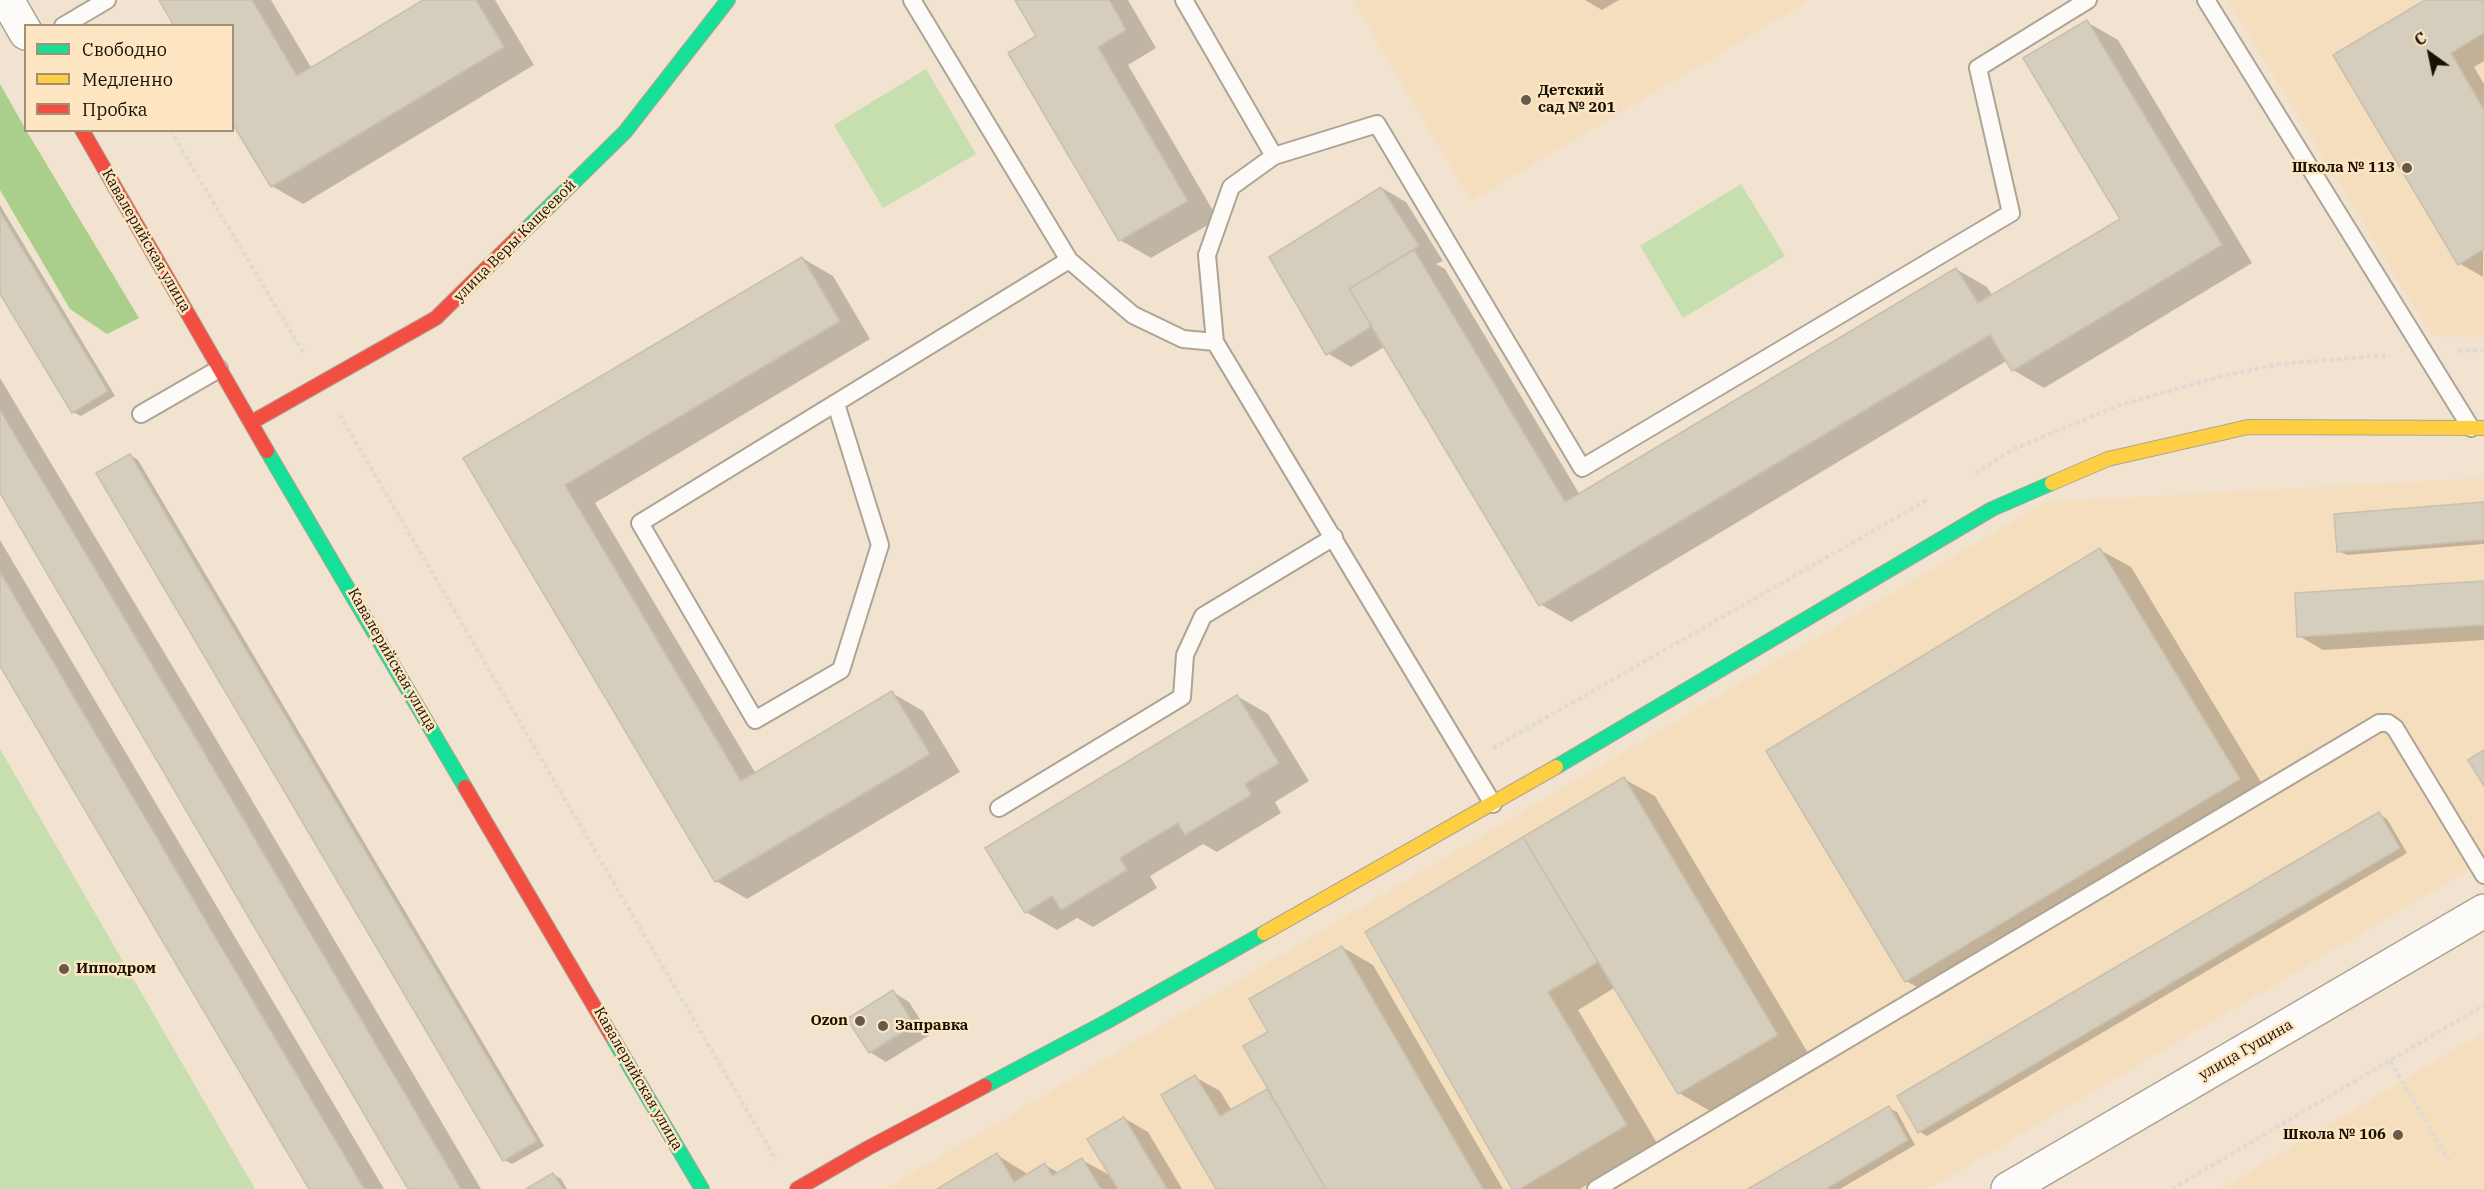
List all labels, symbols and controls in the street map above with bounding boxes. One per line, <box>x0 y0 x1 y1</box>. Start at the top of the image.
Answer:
legend <box>24 24 234 132</box>
north arrow <box>2400 24 2460 84</box>
text: С <box>2410 28 2430 50</box>
text: Свободно <box>82 38 167 61</box>
text: Медленно <box>82 68 173 91</box>
place label: Детский сад № 201 <box>1538 82 1616 117</box>
marker: Детский сад № 201 <box>1519 93 1533 107</box>
text: Пробка <box>82 98 148 121</box>
place label: Школа № 113 <box>2292 159 2395 177</box>
marker: Школа № 113 <box>2400 161 2414 175</box>
street label: Кавалерийская улица <box>98 166 194 316</box>
street label: улица Веры Кащеевой <box>450 176 580 306</box>
street label: Кавалерийская улица <box>344 585 440 735</box>
place label: Ипподром <box>76 960 156 978</box>
marker: Ипподром <box>57 962 71 976</box>
street label: Кавалерийская улица <box>590 1004 686 1154</box>
place label: Ozon <box>810 1012 848 1030</box>
marker: Ozon <box>853 1014 867 1028</box>
street label: улица Гущина <box>2196 1016 2296 1084</box>
place label: Заправка <box>895 1017 968 1035</box>
marker: Заправка <box>876 1019 890 1033</box>
place label: Школа № 106 <box>2283 1126 2386 1144</box>
marker: Школа № 106 <box>2391 1128 2405 1142</box>

